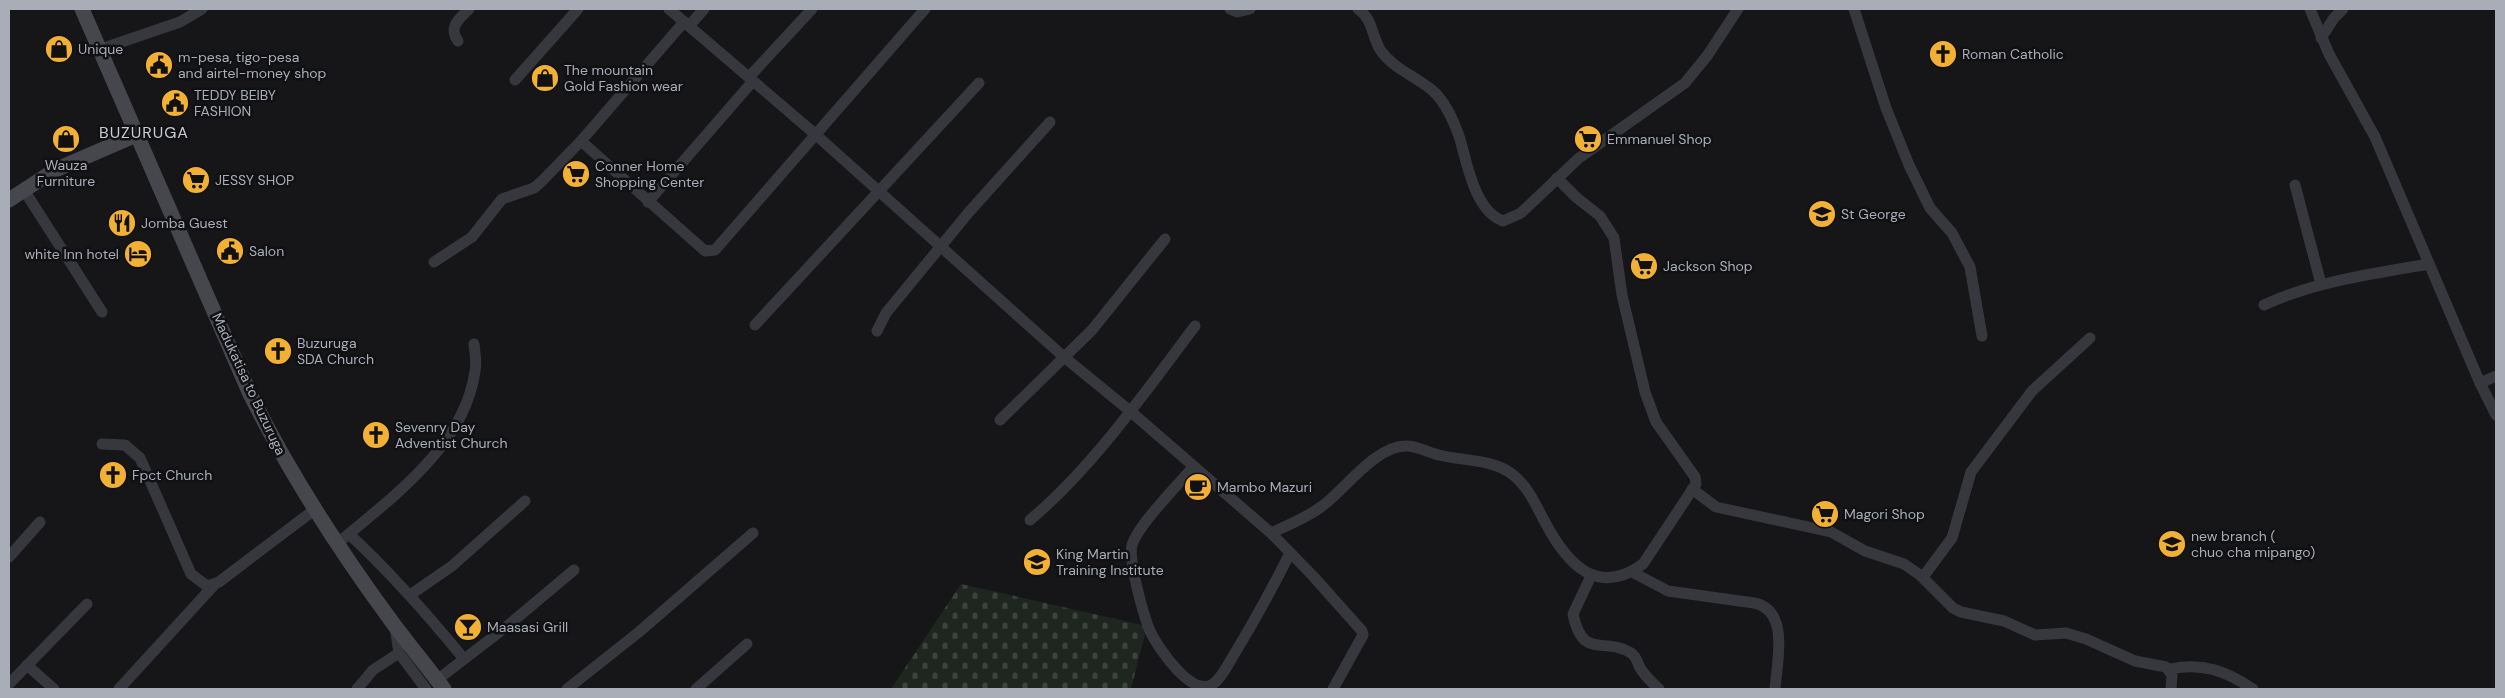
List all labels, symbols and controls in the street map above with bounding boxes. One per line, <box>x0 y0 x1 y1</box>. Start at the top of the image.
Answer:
shop icon: Unique <box>44 34 74 64</box>
church icon: Roman Catholic <box>1928 39 1958 69</box>
place label: Unique <box>78 40 123 58</box>
place label: Roman Catholic <box>1962 45 2064 63</box>
place label: m-pesa, tigo-pesa and airtel-money shop <box>178 48 327 82</box>
public building icon: m-pesa, tigo-pesa and airtel-money shop <box>144 50 174 80</box>
place label: The mountain Gold Fashion wear <box>564 61 683 95</box>
shop icon: The mountain Gold Fashion wear <box>530 63 560 93</box>
place label: TEDDY BEIBY FASHION <box>194 86 276 120</box>
public building icon: TEDDY BEIBY FASHION <box>160 88 190 118</box>
district label: BUZURUGA <box>99 122 189 143</box>
shop icon: Wauza Furniture <box>51 124 81 154</box>
supermarket icon: Emmanuel Shop <box>1573 124 1603 154</box>
place label: Emmanuel Shop <box>1607 130 1712 148</box>
place label: Wauza Furniture <box>37 156 95 190</box>
place label: Conner Home Shopping Center <box>595 157 704 191</box>
supermarket icon: Conner Home Shopping Center <box>561 159 591 189</box>
supermarket icon: JESSY SHOP <box>181 165 211 195</box>
place label: JESSY SHOP <box>215 171 294 189</box>
school or university icon: St George <box>1807 199 1837 229</box>
place label: St George <box>1841 205 1906 223</box>
restaurant icon: Jomba Guest <box>107 208 137 238</box>
place label: Jomba Guest <box>141 214 228 232</box>
public building icon: Salon <box>215 236 245 266</box>
hotel icon: white Inn hotel <box>123 239 153 269</box>
place label: Salon <box>249 242 284 260</box>
place label: white Inn hotel <box>24 245 119 263</box>
supermarket icon: Jackson Shop <box>1629 251 1659 281</box>
place label: Jackson Shop <box>1663 257 1753 275</box>
street label: Madukatisa to Buzuruga <box>208 310 290 458</box>
place label: Buzuruga SDA Church <box>297 334 374 368</box>
church icon: Buzuruga SDA Church <box>263 336 293 366</box>
place label: Sevenry Day Adventist Church <box>395 418 508 452</box>
church icon: Sevenry Day Adventist Church <box>361 420 391 450</box>
church icon: Fpct Church <box>98 460 128 490</box>
place label: Fpct Church <box>132 466 212 484</box>
cafe icon: Mambo Mazuri <box>1183 472 1213 502</box>
place label: Mambo Mazuri <box>1217 478 1312 496</box>
supermarket icon: Magori Shop <box>1810 499 1840 529</box>
place label: Magori Shop <box>1844 505 1925 523</box>
place label: new branch ( chuo cha mipango) <box>2191 527 2315 561</box>
school or university icon: new branch ( chuo cha mipango) <box>2157 529 2187 559</box>
place label: King Martin Training Institute <box>1056 545 1164 579</box>
school or university icon: King Martin Training Institute <box>1022 547 1052 577</box>
bar icon: Maasasi Grill <box>453 612 483 642</box>
place label: Maasasi Grill <box>487 618 568 636</box>

